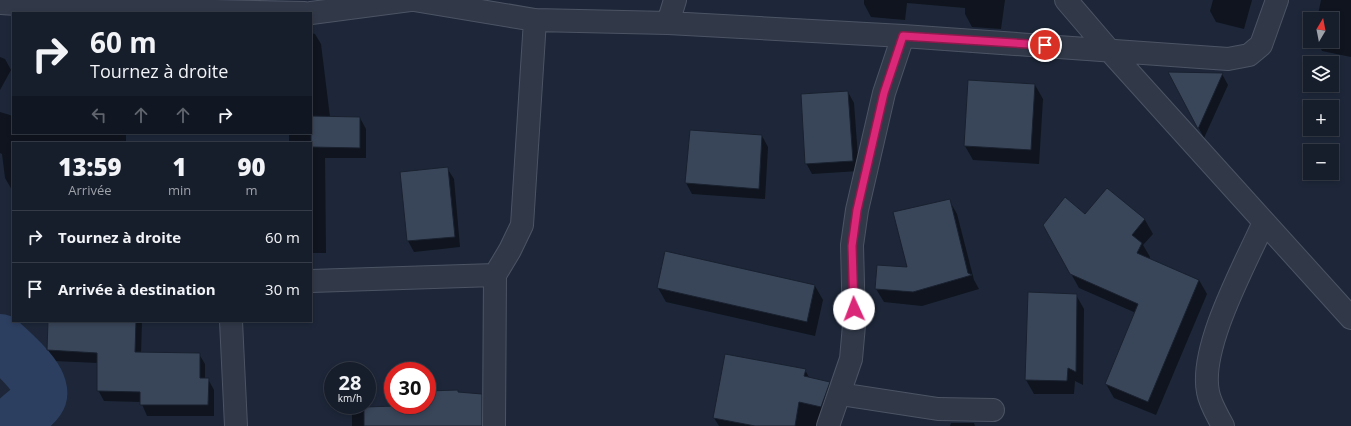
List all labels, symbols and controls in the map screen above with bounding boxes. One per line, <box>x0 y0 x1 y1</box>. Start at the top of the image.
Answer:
north arrow <box>1303 12 1339 48</box>
map controls <box>1303 12 1339 180</box>
text: 60 m <box>90 23 157 61</box>
icon: right <box>24 28 76 80</box>
pin <box>1028 28 1062 62</box>
icon: arrive <box>1034 34 1056 56</box>
button: layers <box>1303 56 1339 92</box>
text: Tournez à droite <box>90 59 228 83</box>
button: + <box>1303 100 1339 136</box>
icon: left <box>88 104 110 126</box>
icon: ahead <box>130 104 152 126</box>
icon: ahead <box>172 104 194 126</box>
icon: right <box>214 104 236 126</box>
button: − <box>1303 144 1339 180</box>
text: 13:59 <box>58 150 122 183</box>
text: 1 <box>172 150 187 183</box>
text: 90 <box>238 150 266 183</box>
text: Arrivée <box>68 181 112 199</box>
text: min <box>168 181 191 199</box>
text: m <box>246 181 258 199</box>
icon: right <box>24 226 46 248</box>
text: Tournez à droite <box>58 227 181 247</box>
text: 60 m <box>265 227 300 247</box>
icon: arrive <box>24 278 46 300</box>
text: Arrivée à destination <box>58 279 216 299</box>
text: 30 m <box>265 279 300 299</box>
position arrow <box>833 288 875 330</box>
speed limit sign: 30 <box>384 362 436 414</box>
text: 28 <box>339 369 361 396</box>
text: km/h <box>338 391 362 405</box>

